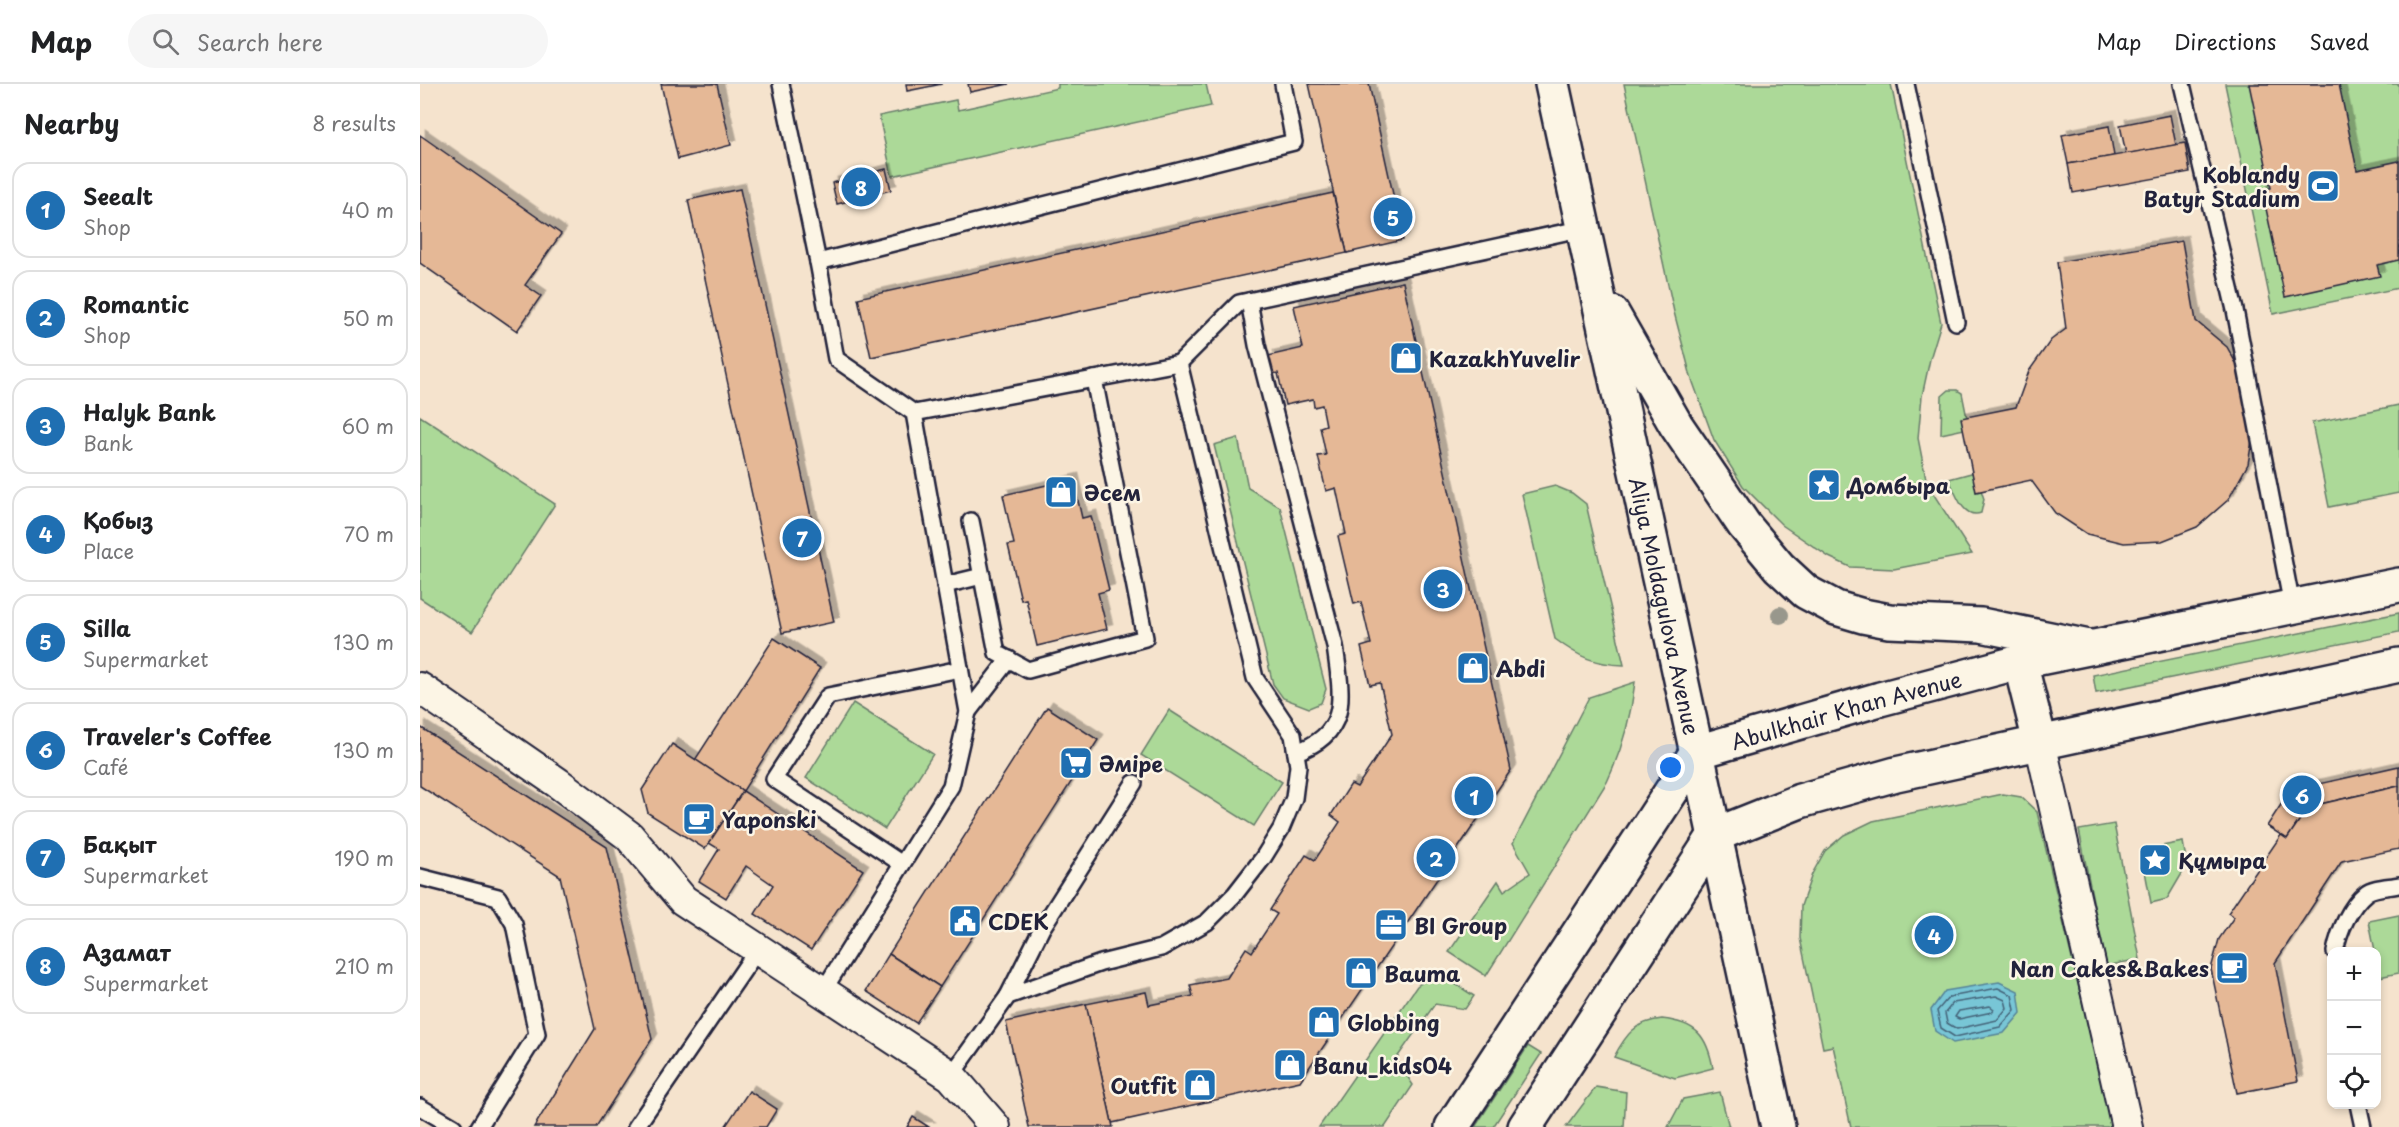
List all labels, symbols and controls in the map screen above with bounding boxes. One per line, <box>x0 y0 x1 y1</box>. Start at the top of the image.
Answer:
search box <box>128 14 548 68</box>
text: Map <box>30 20 92 63</box>
icon: search <box>149 25 182 58</box>
text: Search here <box>197 25 323 58</box>
text: Map <box>2096 25 2141 57</box>
text: Directions <box>2174 25 2276 57</box>
text: Saved <box>2309 25 2369 57</box>
text: Nearby <box>24 104 119 143</box>
text: 8 results <box>312 108 396 138</box>
place label: Koblandy Batyr Stadium <box>2143 158 2300 214</box>
pin: 8 <box>842 164 880 210</box>
sports icon: Koblandy Batyr Stadium <box>2305 168 2341 204</box>
text: Seealt <box>83 179 153 212</box>
pin: 5 <box>1374 194 1412 240</box>
text: 1 <box>41 195 50 225</box>
text: 40 m <box>342 195 394 225</box>
text: Shop <box>83 212 131 242</box>
text: Romantic <box>83 287 189 320</box>
text: 2 <box>38 303 53 333</box>
text: 50 m <box>342 303 394 333</box>
text: Shop <box>83 320 131 350</box>
shop icon: KazakhYuvelir <box>1388 340 1424 376</box>
place label: KazakhYuvelir <box>1429 342 1580 374</box>
text: Halyk Bank <box>83 395 216 428</box>
text: 3 <box>39 411 52 441</box>
text: 60 m <box>342 411 394 441</box>
text: Bank <box>83 428 133 458</box>
place icon: Домбыра <box>1806 467 1842 503</box>
place label: Домбыра <box>1846 469 1950 501</box>
shop icon: Әсем <box>1043 474 1079 510</box>
street label: Aliya Moldagulova Avenue <box>1622 474 1709 738</box>
place label: Әсем <box>1084 476 1141 508</box>
text: Қобыз <box>83 503 153 536</box>
pin: 7 <box>782 516 821 560</box>
text: 4 <box>39 519 52 549</box>
text: 70 m <box>344 519 394 549</box>
text: Place <box>83 536 134 566</box>
pin: 3 <box>1424 566 1462 612</box>
text: Silla <box>83 611 131 644</box>
text: 5 <box>39 627 52 657</box>
text: 130 m <box>334 627 394 657</box>
text: Supermarket <box>83 644 209 674</box>
shop icon: Abdi <box>1455 650 1491 686</box>
place label: Abdi <box>1496 652 1546 684</box>
street label: Abulkhair Khan Avenue <box>1727 662 1965 757</box>
text: Traveler's Coffee <box>83 719 272 752</box>
text: 6 <box>38 735 53 765</box>
text: 130 m <box>334 735 394 765</box>
supermarket icon: Әміре <box>1058 745 1094 781</box>
place label: Әміре <box>1099 747 1163 779</box>
text: Café <box>83 752 128 782</box>
your location <box>1656 753 1685 782</box>
pin: 6 <box>2282 772 2322 818</box>
pin: 1 <box>1454 774 1494 818</box>
cafe icon: Yaponski <box>681 801 717 837</box>
place label: Yaponski <box>722 803 817 835</box>
text: Бақыт <box>83 827 156 860</box>
pin: 2 <box>1416 836 1456 880</box>
place icon: Құмыра <box>2137 842 2173 878</box>
text: 7 <box>40 843 51 873</box>
text: 190 m <box>335 843 394 873</box>
place label: Құмыра <box>2178 844 2267 876</box>
text: Supermarket <box>83 860 209 890</box>
public building icon: CDEK <box>947 903 983 939</box>
place label: CDEK <box>988 905 1049 937</box>
office icon: BI Group <box>1373 907 1409 943</box>
place label: BI Group <box>1414 909 1507 941</box>
pin: 4 <box>1914 912 1954 958</box>
text: Азамат <box>83 935 171 968</box>
map controls <box>2327 947 2381 1109</box>
button: + <box>2327 947 2381 1001</box>
cafe icon: Nan Cakes&Bakes <box>2214 950 2250 986</box>
text: 8 <box>39 951 52 981</box>
text: 210 m <box>335 951 394 981</box>
place label: Nan Cakes&Bakes <box>2010 952 2209 984</box>
shop icon: Bauma <box>1343 955 1379 991</box>
place label: Bauma <box>1384 957 1460 989</box>
text: Supermarket <box>83 968 209 998</box>
button: − <box>2327 1001 2381 1055</box>
shop icon: Globbing <box>1306 1004 1342 1040</box>
place label: Globbing <box>1347 1006 1440 1038</box>
shop icon: Banu_kids04 <box>1272 1047 1308 1083</box>
place label: Banu_kids04 <box>1313 1049 1452 1081</box>
button: locate <box>2327 1055 2381 1109</box>
shop icon: Outfit <box>1182 1067 1218 1103</box>
place label: Outfit <box>1111 1069 1177 1101</box>

